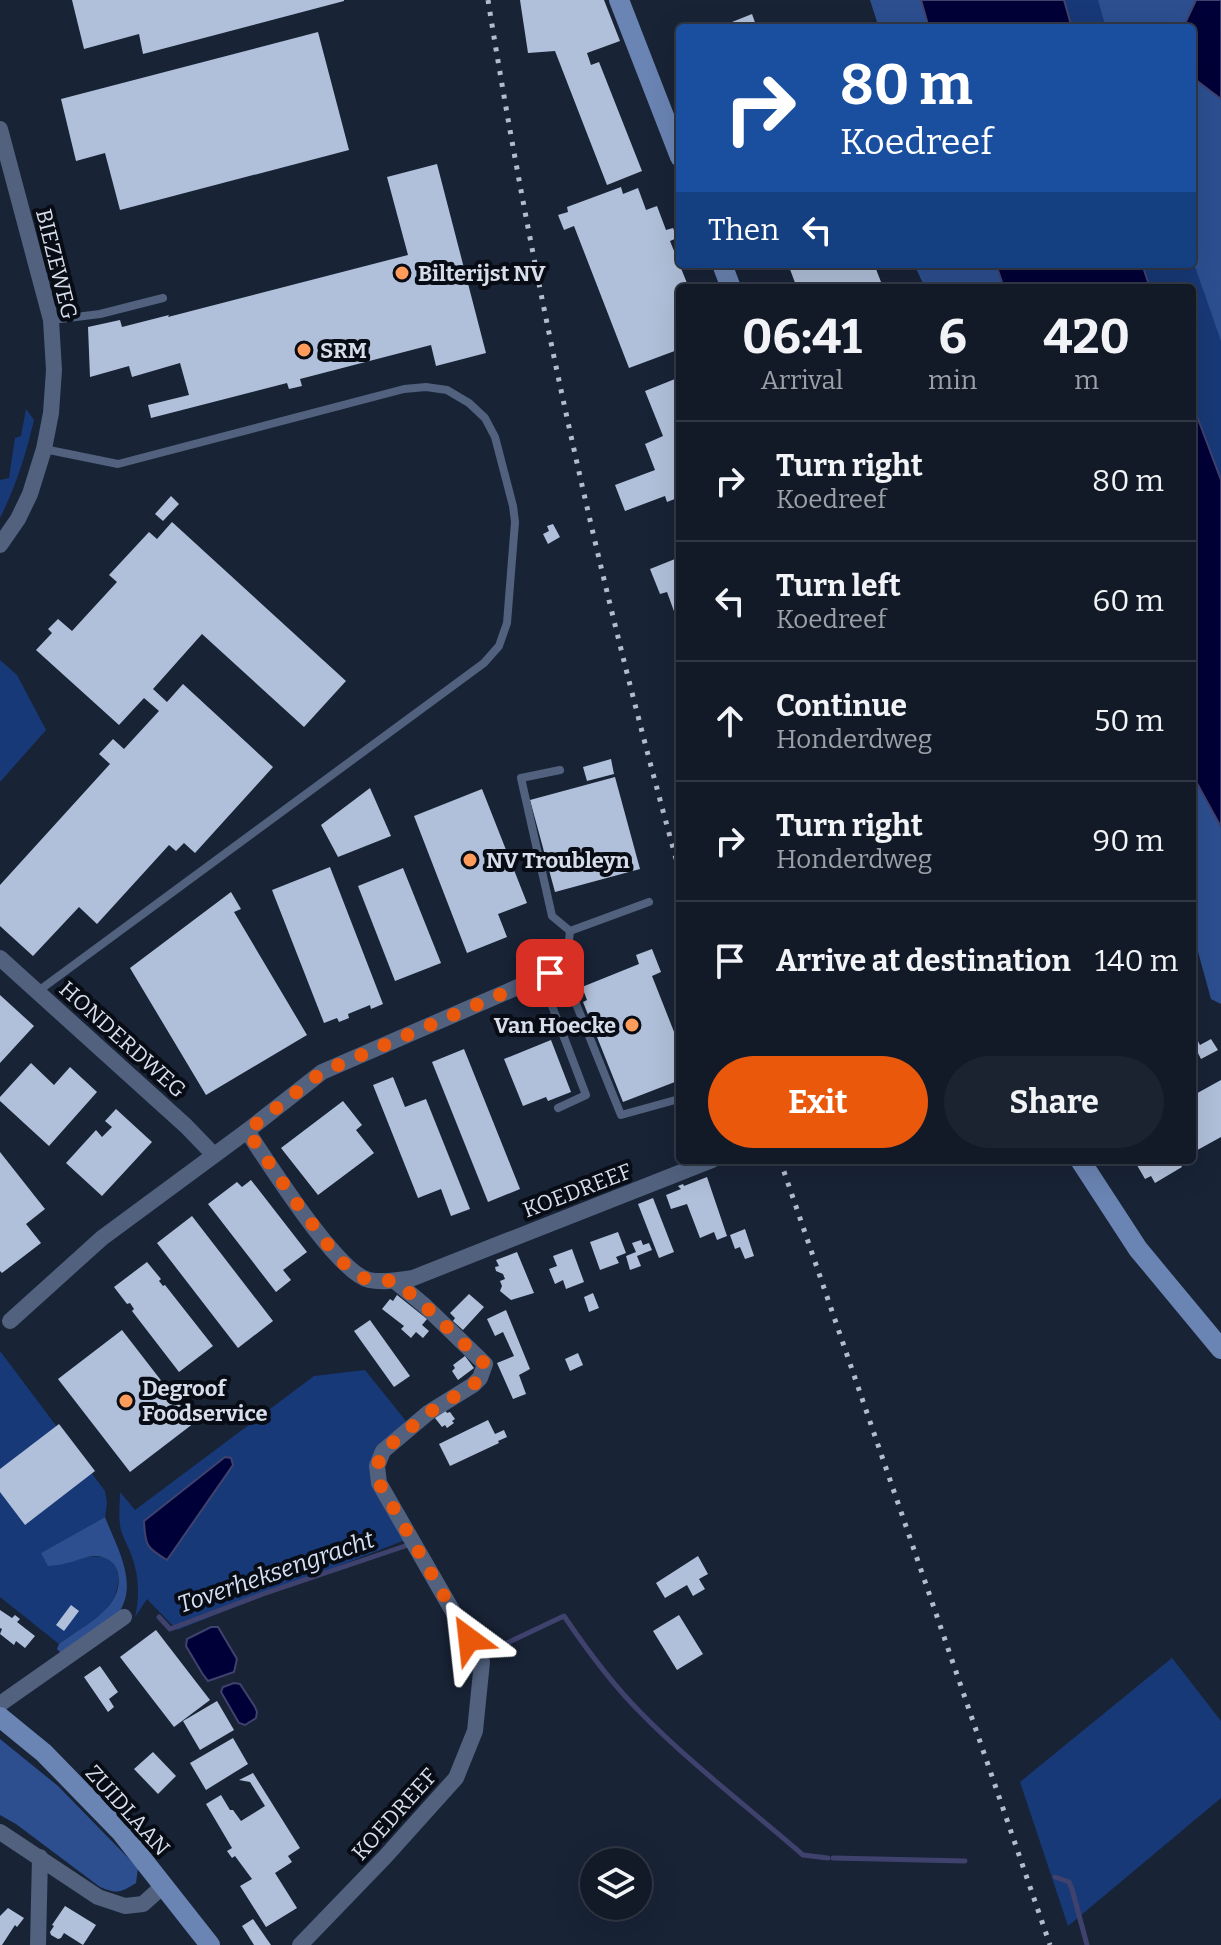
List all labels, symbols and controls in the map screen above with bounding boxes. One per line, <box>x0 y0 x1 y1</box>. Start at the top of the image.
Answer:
text: 80 m <box>840 52 973 119</box>
icon: right <box>708 56 812 160</box>
text: Koedreef <box>840 120 993 164</box>
street label: BIEZEWEG <box>30 206 83 322</box>
icon: left <box>795 208 839 252</box>
text: Then <box>708 212 779 248</box>
place label: Bilterijst NV <box>418 260 546 287</box>
marker: Bilterijst NV <box>393 264 411 282</box>
text: 06:41 <box>742 308 862 366</box>
text: 6 <box>938 308 967 366</box>
text: 420 <box>1043 308 1130 366</box>
place label: SRM <box>320 337 367 364</box>
marker: SRM <box>295 341 313 359</box>
text: Arrival <box>761 365 843 396</box>
text: min <box>928 365 977 396</box>
text: m <box>1074 365 1099 396</box>
text: Turn right <box>776 448 923 484</box>
icon: right <box>708 459 752 503</box>
text: 80 m <box>1092 463 1164 499</box>
text: Koedreef <box>776 484 886 515</box>
text: Turn left <box>776 568 901 604</box>
icon: left <box>708 579 752 623</box>
text: 60 m <box>1093 583 1164 619</box>
text: Koedreef <box>776 604 886 635</box>
text: Continue <box>776 688 907 724</box>
icon: ahead <box>708 699 752 743</box>
text: 50 m <box>1094 703 1164 739</box>
text: Honderdweg <box>776 724 932 755</box>
text: Turn right <box>776 808 923 844</box>
icon: right <box>708 819 752 863</box>
text: 90 m <box>1093 823 1164 859</box>
text: Honderdweg <box>776 844 932 875</box>
place label: NV Troubleyn <box>486 847 630 874</box>
marker: NV Troubleyn <box>461 851 479 869</box>
pin <box>516 939 584 1007</box>
icon: arrive <box>708 939 752 983</box>
text: Arrive at destination <box>776 943 1071 979</box>
text: 140 m <box>1095 943 1178 979</box>
icon: arrive <box>528 951 572 995</box>
street label: HONDERDWEG <box>54 975 192 1103</box>
place label: Van Hoecke <box>494 1012 616 1039</box>
marker: Van Hoecke <box>623 1016 641 1034</box>
button: Exit <box>708 1056 928 1148</box>
button: Share <box>944 1056 1164 1148</box>
street label: KOEDREEF <box>519 1157 635 1224</box>
place label: Degroof Foodservice <box>142 1375 268 1427</box>
marker: Degroof Foodservice <box>117 1392 135 1410</box>
water label: Toverheksengracht <box>174 1525 378 1619</box>
position arrow <box>427 1597 511 1681</box>
street label: ZUIDLAAN <box>80 1759 175 1861</box>
street label: KOEDREEF <box>346 1763 443 1866</box>
map controls <box>580 1848 652 1920</box>
button: layers <box>580 1848 652 1920</box>

